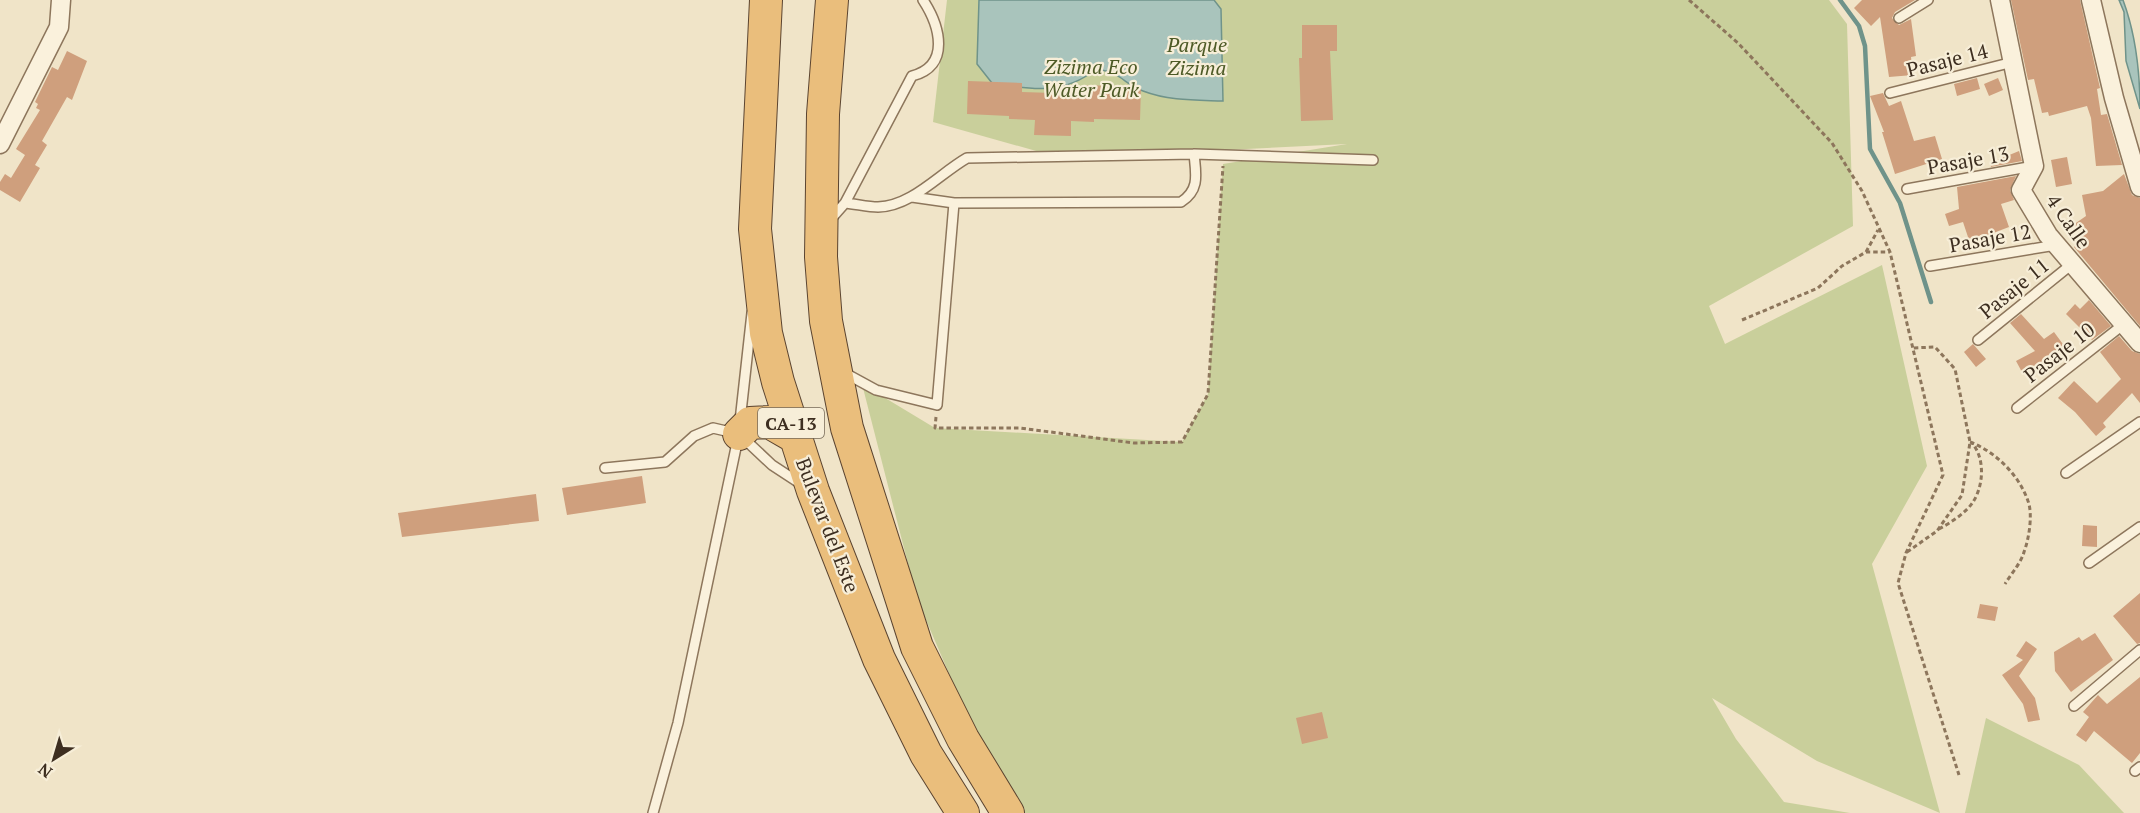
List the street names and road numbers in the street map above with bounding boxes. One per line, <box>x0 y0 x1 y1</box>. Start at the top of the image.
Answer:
street label: Pasaje 14 <box>1904 37 1991 83</box>
street label: Pasaje 13 <box>1925 140 2011 180</box>
street label: 4 Calle <box>2041 188 2097 254</box>
street label: Pasaje 12 <box>1947 218 2033 258</box>
street label: Pasaje 11 <box>1973 251 2055 325</box>
street label: Pasaje 10 <box>2018 316 2100 388</box>
road number: CA-13 <box>758 408 824 438</box>
street label: Bulevar del Este <box>790 454 866 596</box>

